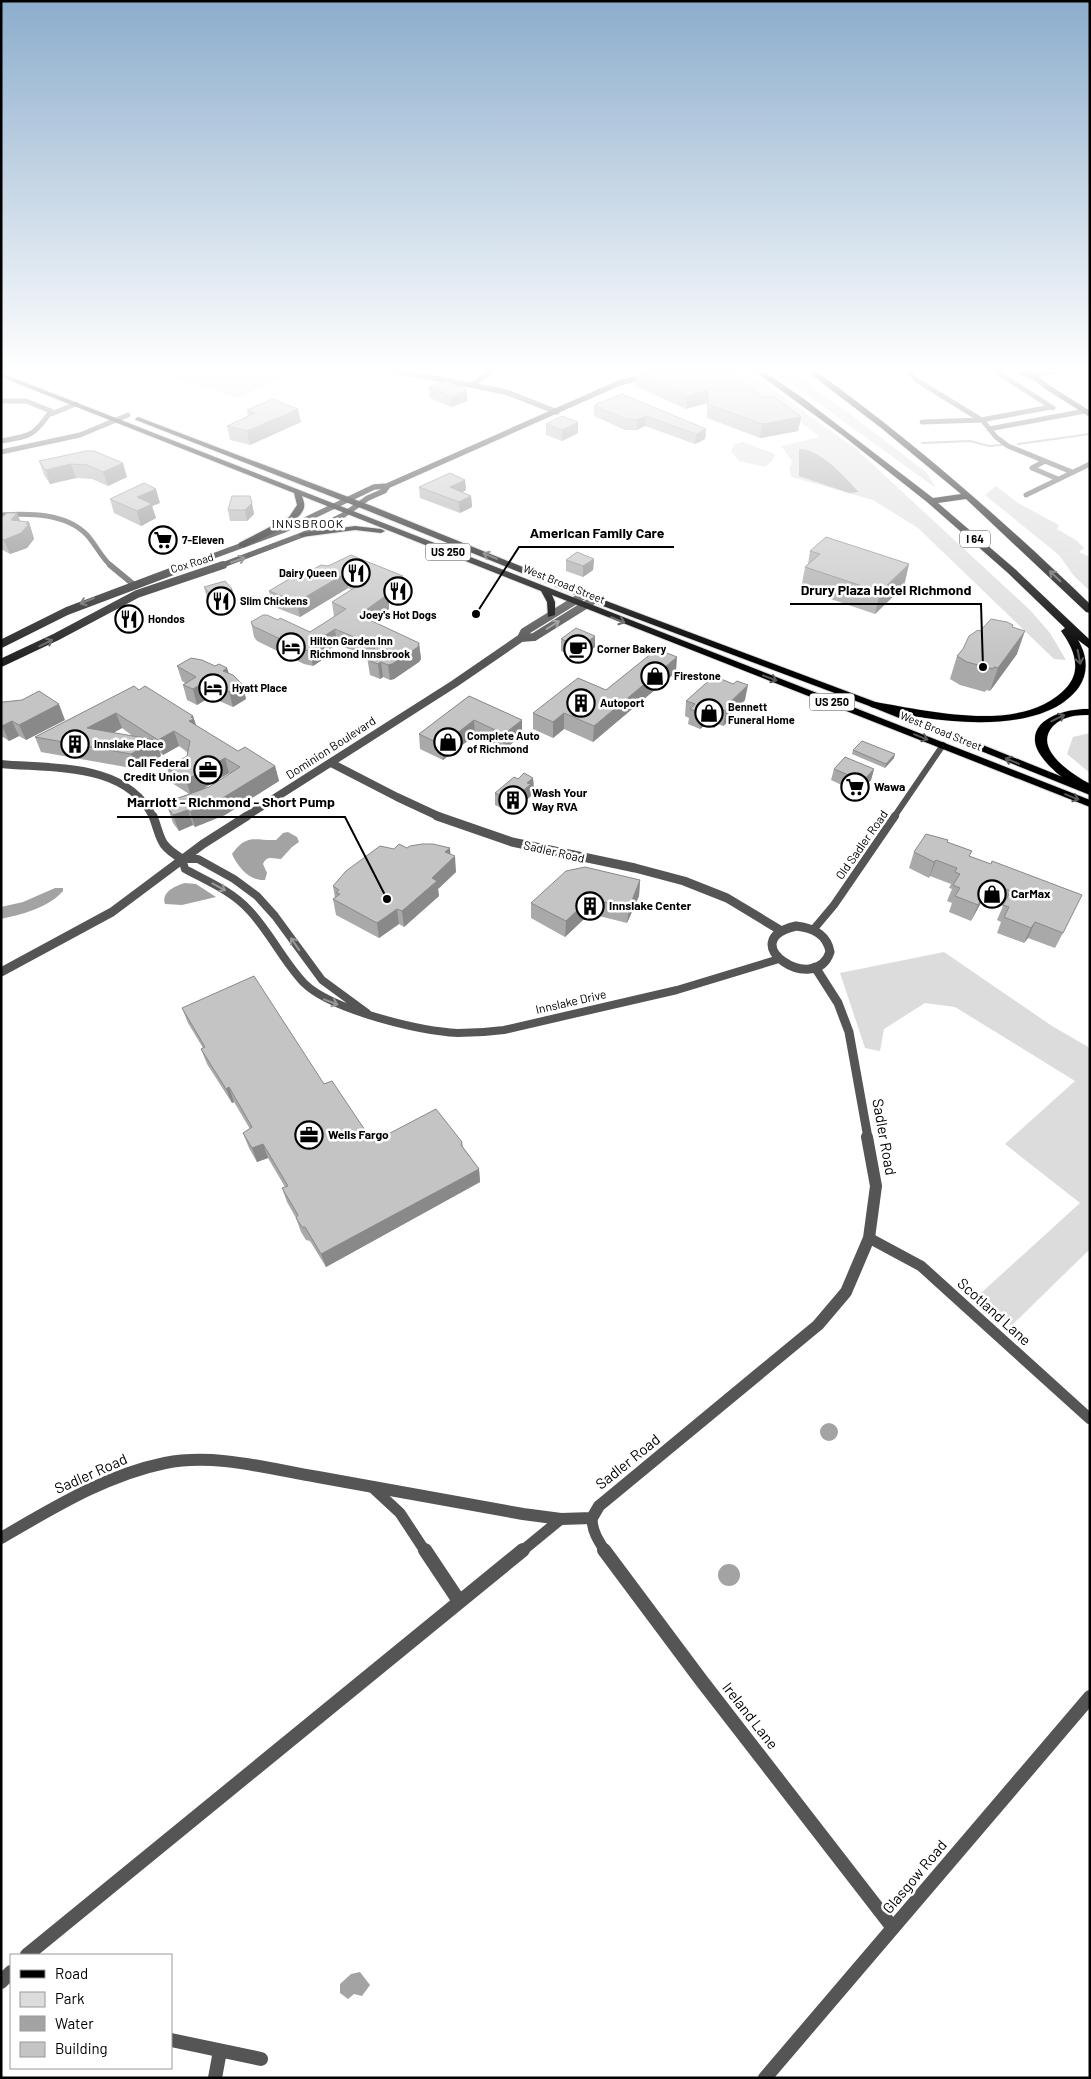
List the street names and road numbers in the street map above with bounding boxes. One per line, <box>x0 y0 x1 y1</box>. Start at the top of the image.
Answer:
road number: I 64 <box>960 530 990 548</box>
road number: US 250 <box>426 544 470 560</box>
street label: Cox Road <box>169 550 215 575</box>
street label: West Broad Street <box>521 561 607 606</box>
road number: US 250 <box>810 694 854 710</box>
street label: West Broad Street <box>898 708 984 753</box>
street label: Dominion Boulevard <box>283 713 378 781</box>
street label: Old Sadler Road <box>832 807 890 882</box>
street label: Sadler Road <box>522 837 586 865</box>
street label: Innslake Drive <box>534 986 607 1016</box>
street label: Sadler Road <box>869 1097 901 1177</box>
street label: Scotland Lane <box>954 1274 1035 1349</box>
street label: Sadler Road <box>592 1430 663 1493</box>
street label: Sadler Road <box>51 1449 130 1497</box>
street label: Ireland Lane <box>719 1678 782 1752</box>
street label: Glasgow Road <box>878 1836 950 1917</box>

